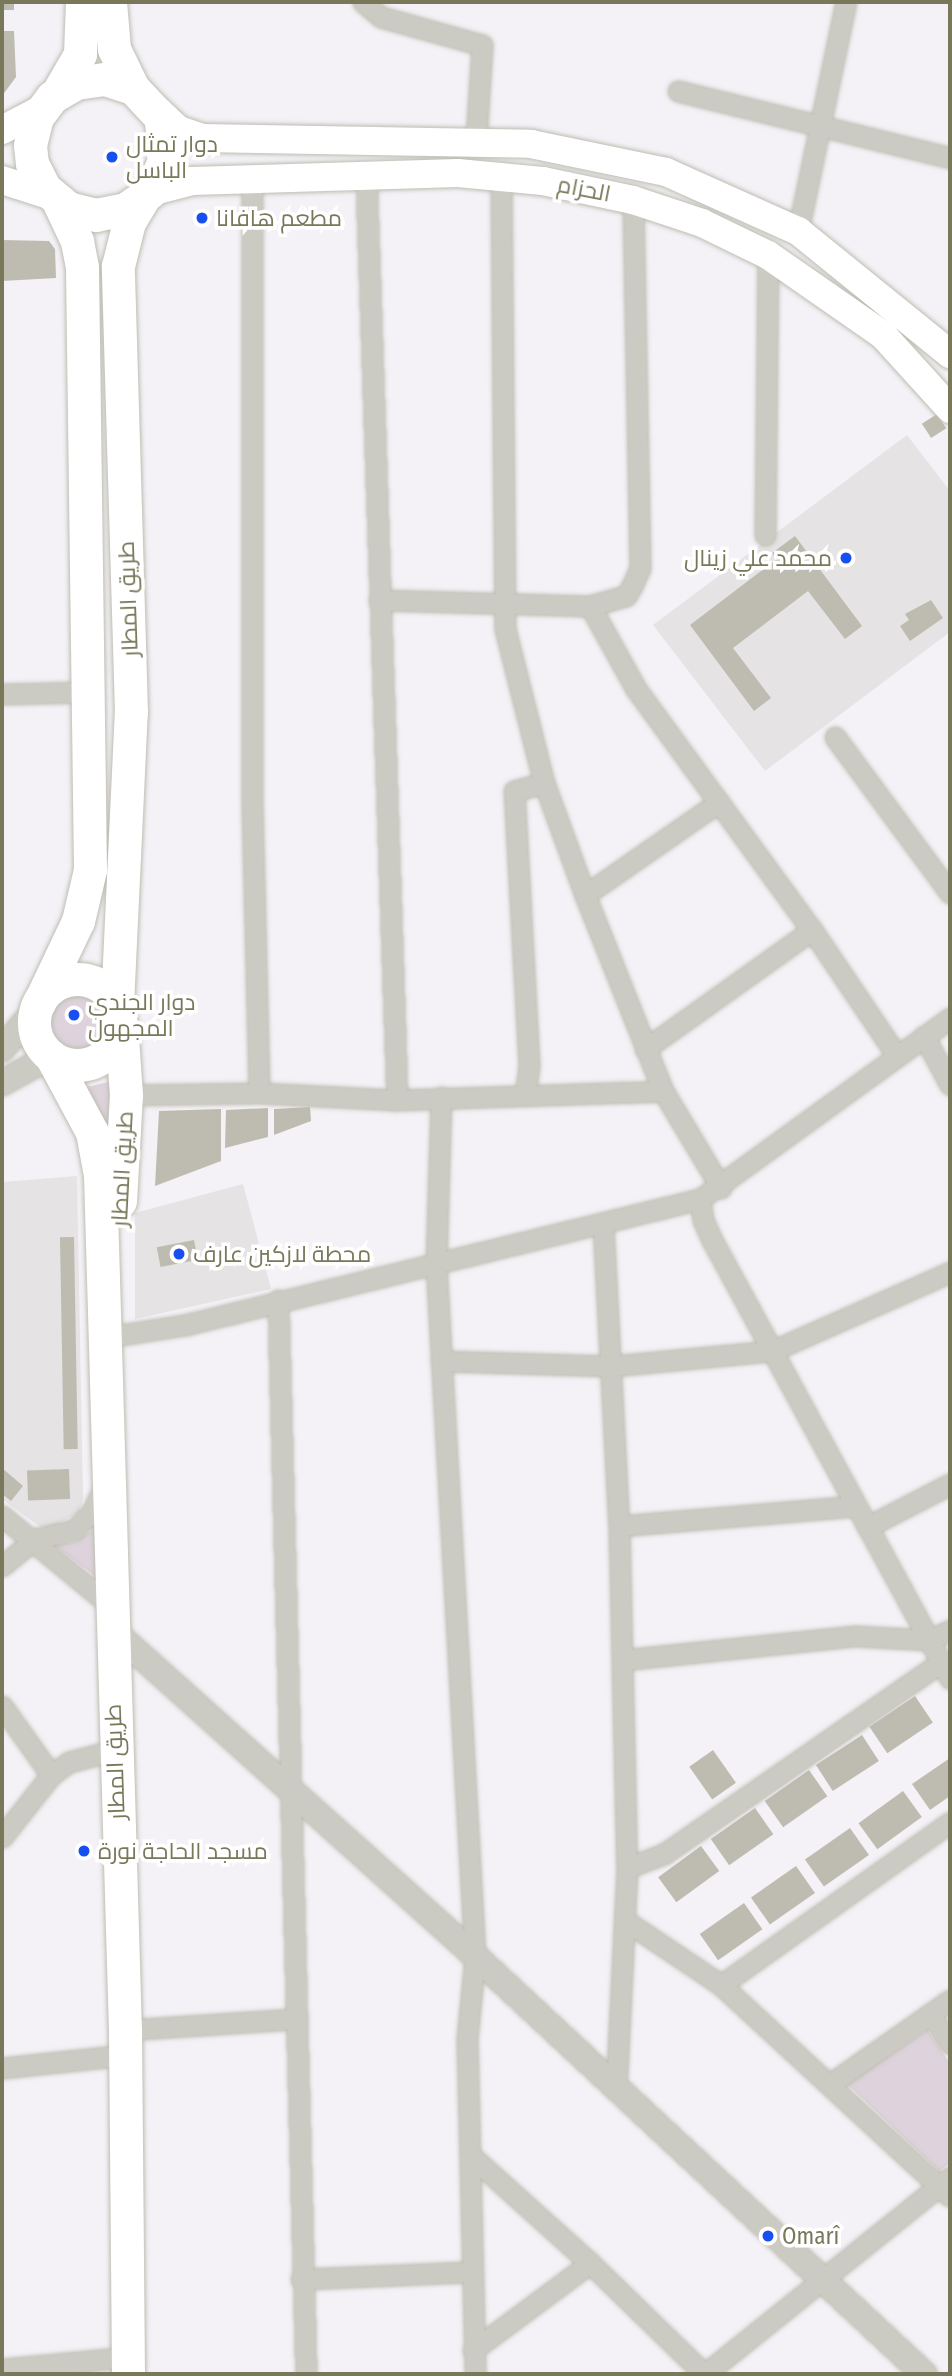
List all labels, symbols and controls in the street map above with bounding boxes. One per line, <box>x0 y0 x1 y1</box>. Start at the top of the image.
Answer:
place label: دوار تمثال الباسل <box>126 130 218 184</box>
marker: دوار تمثال الباسل <box>104 149 120 165</box>
street label: الحزام <box>555 170 613 208</box>
place label: مطعم هافانا <box>216 204 342 232</box>
marker: مطعم هافانا <box>194 210 210 226</box>
street label: طريق المطار <box>112 541 144 657</box>
place label: محمد علي زينال <box>684 544 832 572</box>
marker: محمد علي زينال <box>838 550 854 566</box>
place label: دوار الجندي المجهول <box>88 988 195 1042</box>
marker: دوار الجندي المجهول <box>66 1007 82 1023</box>
street label: طريق المطار <box>105 1110 139 1228</box>
place label: محطة لازكين عارف <box>193 1240 371 1268</box>
marker: محطة لازكين عارف <box>171 1246 187 1262</box>
street label: طريق المطار <box>99 1704 131 1820</box>
place label: مسجد الحاجة نورة <box>98 1837 268 1865</box>
marker: مسجد الحاجة نورة <box>76 1843 92 1859</box>
place label: Omarî <box>782 2222 839 2250</box>
marker: Omarî <box>760 2228 776 2244</box>

